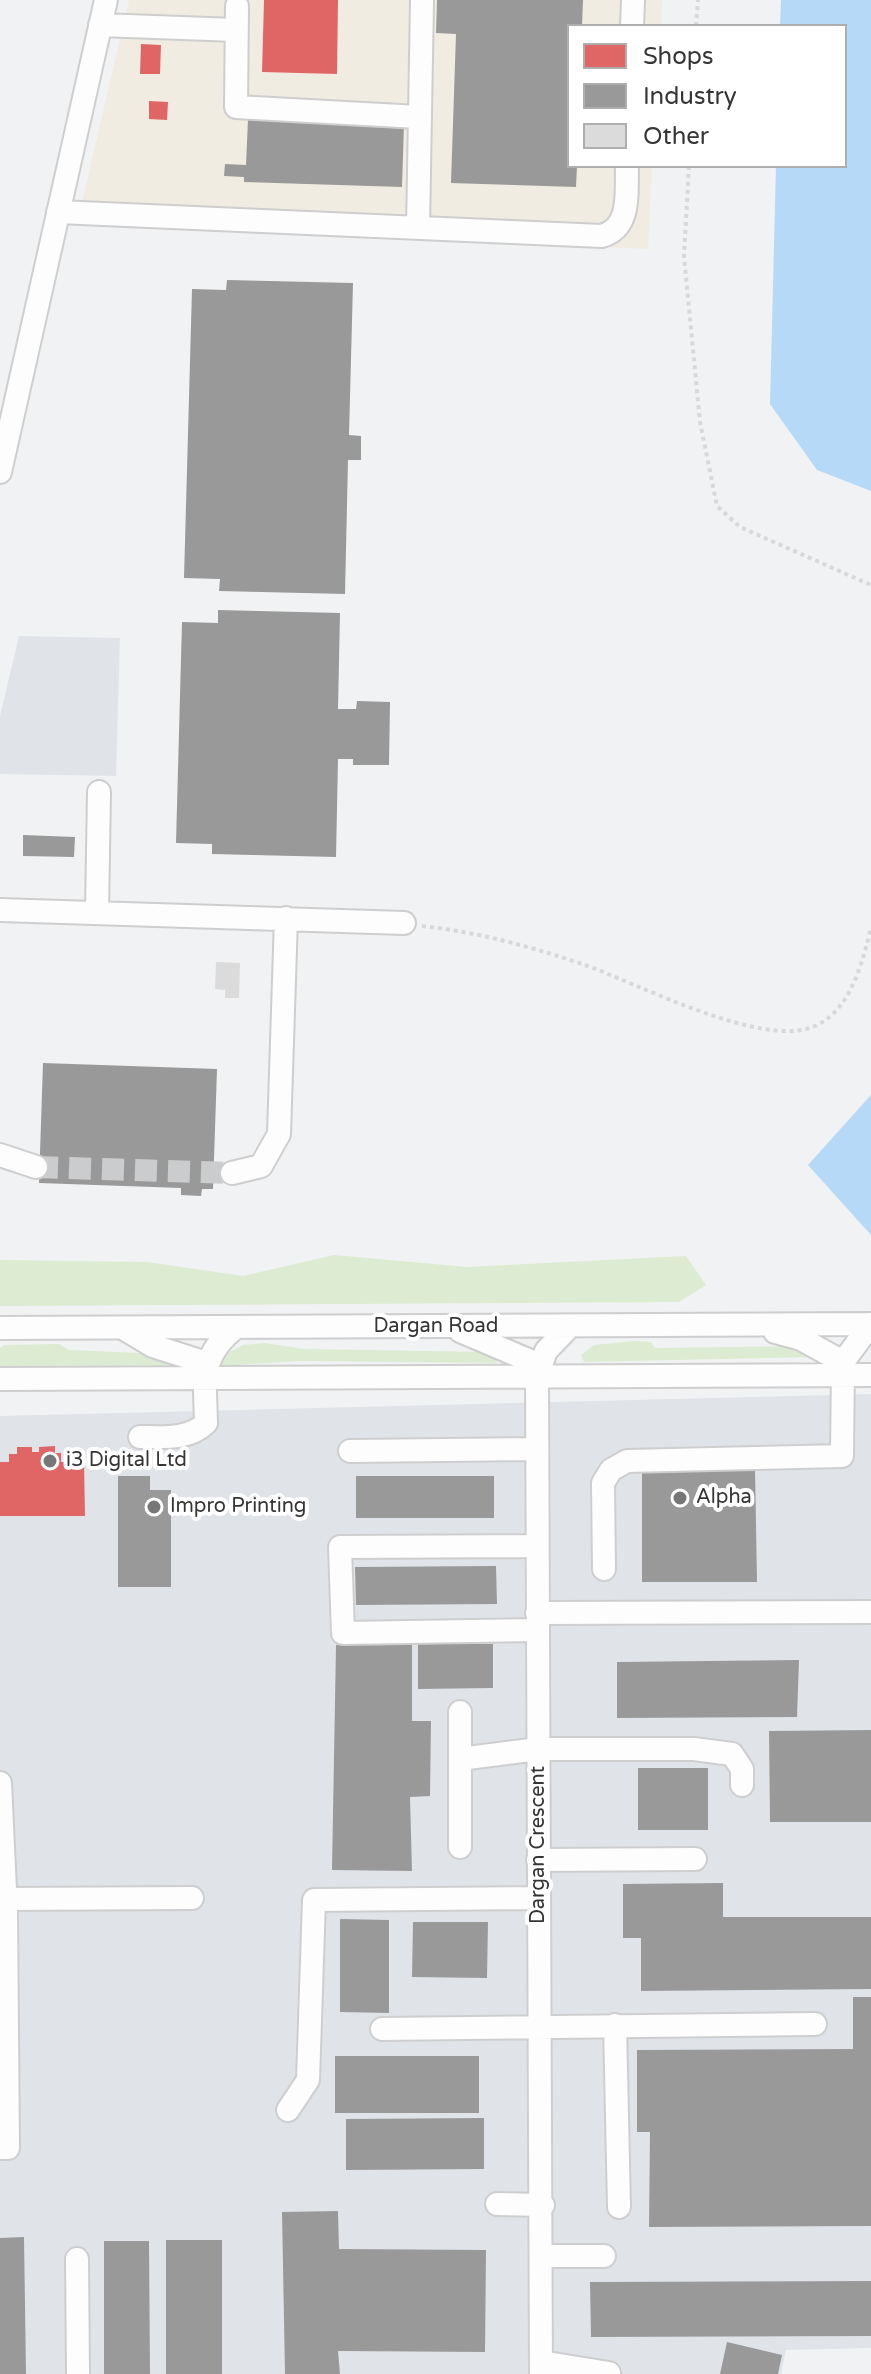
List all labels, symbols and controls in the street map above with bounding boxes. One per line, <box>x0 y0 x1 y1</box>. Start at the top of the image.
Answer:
legend <box>567 24 847 168</box>
text: Shops <box>643 42 713 71</box>
text: Industry <box>643 82 737 111</box>
text: Other <box>643 122 709 151</box>
street label: Dargan Road <box>374 1315 498 1339</box>
place label: i3 Digital Ltd <box>66 1449 187 1473</box>
marker: i3 Digital Ltd <box>41 1452 59 1470</box>
place label: Alpha <box>696 1486 752 1510</box>
marker: Alpha <box>671 1489 689 1507</box>
place label: Impro Printing <box>170 1495 306 1519</box>
marker: Impro Printing <box>145 1498 163 1516</box>
street label: Dargan Crescent <box>527 1766 551 1924</box>

